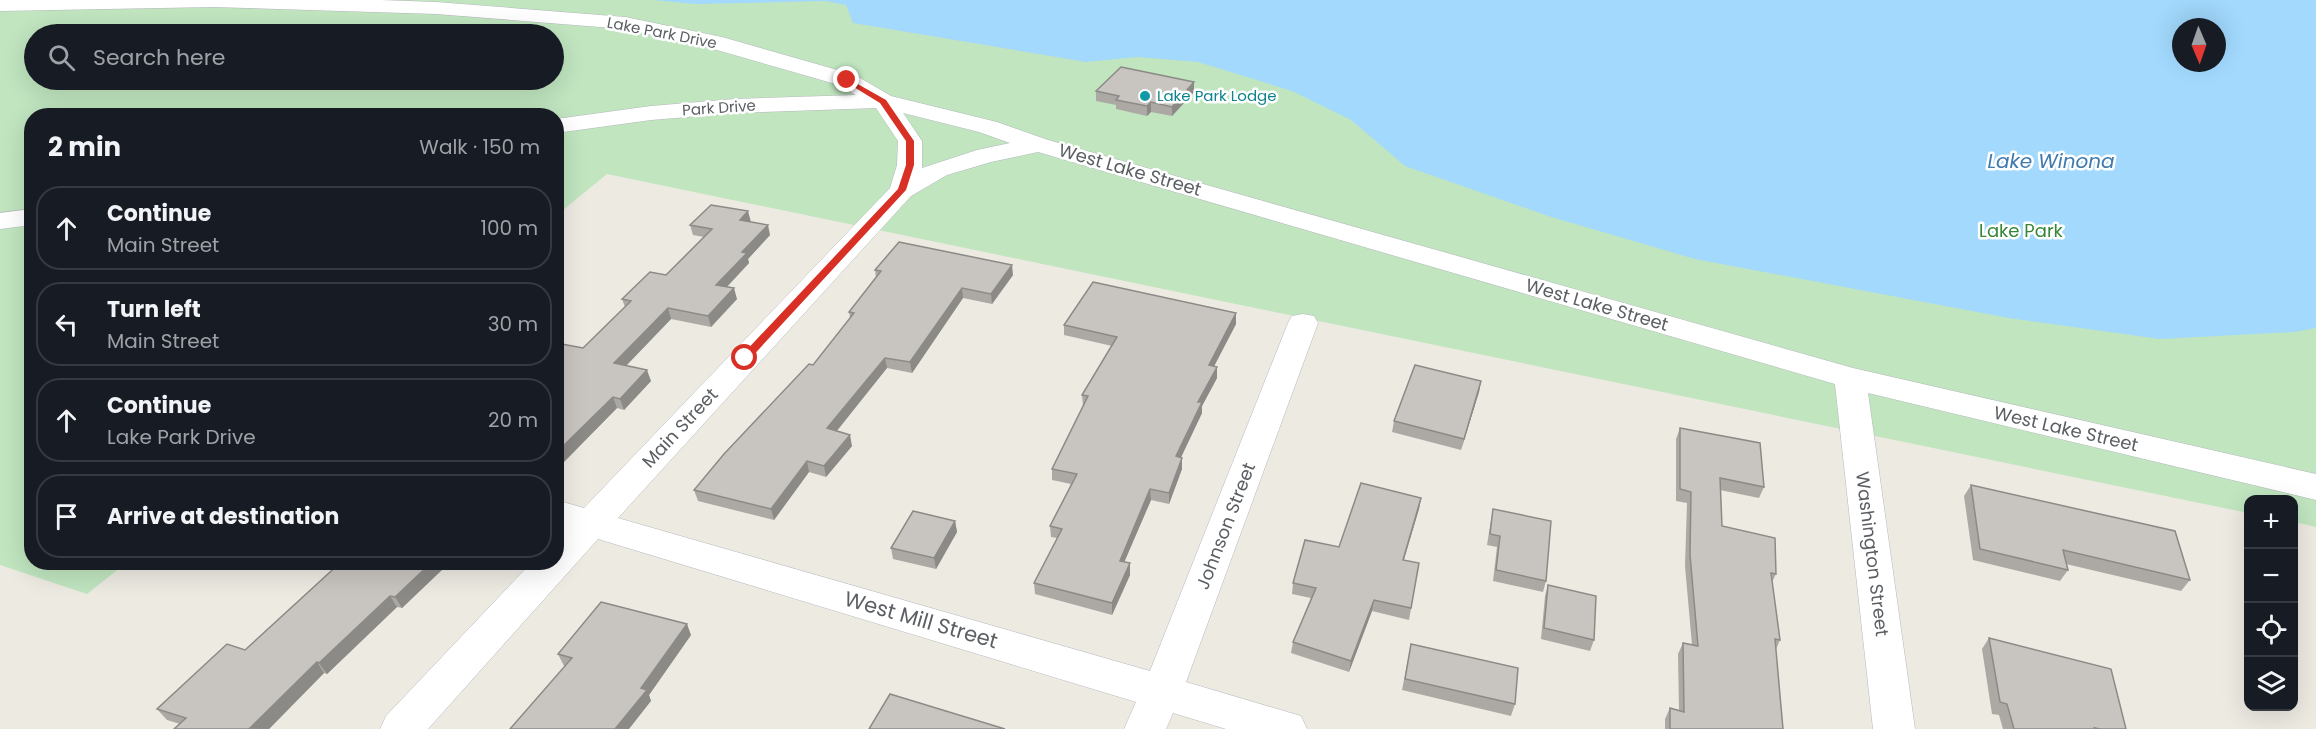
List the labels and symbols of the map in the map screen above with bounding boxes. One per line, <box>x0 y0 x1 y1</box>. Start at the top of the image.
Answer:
street label: Lake Park Drive <box>605 12 719 53</box>
north arrow <box>2172 18 2226 72</box>
route end <box>833 66 859 92</box>
place label: Lake Park Lodge <box>1157 85 1276 106</box>
marker: Lake Park Lodge <box>1138 89 1152 103</box>
street label: Park Drive <box>681 94 756 121</box>
street label: West Lake Street <box>1056 137 1204 202</box>
water label: Lake Winona <box>1987 147 2115 175</box>
park label: Lake Park <box>1979 218 2064 243</box>
street label: West Lake Street <box>1523 272 1671 337</box>
route start <box>731 344 757 370</box>
street label: Main Street <box>636 382 723 473</box>
street label: West Lake Street <box>1992 400 2141 457</box>
street label: Johnson Street <box>1190 459 1261 593</box>
street label: Washington Street <box>1850 470 1895 638</box>
street label: West Mill Street <box>841 584 1001 655</box>

